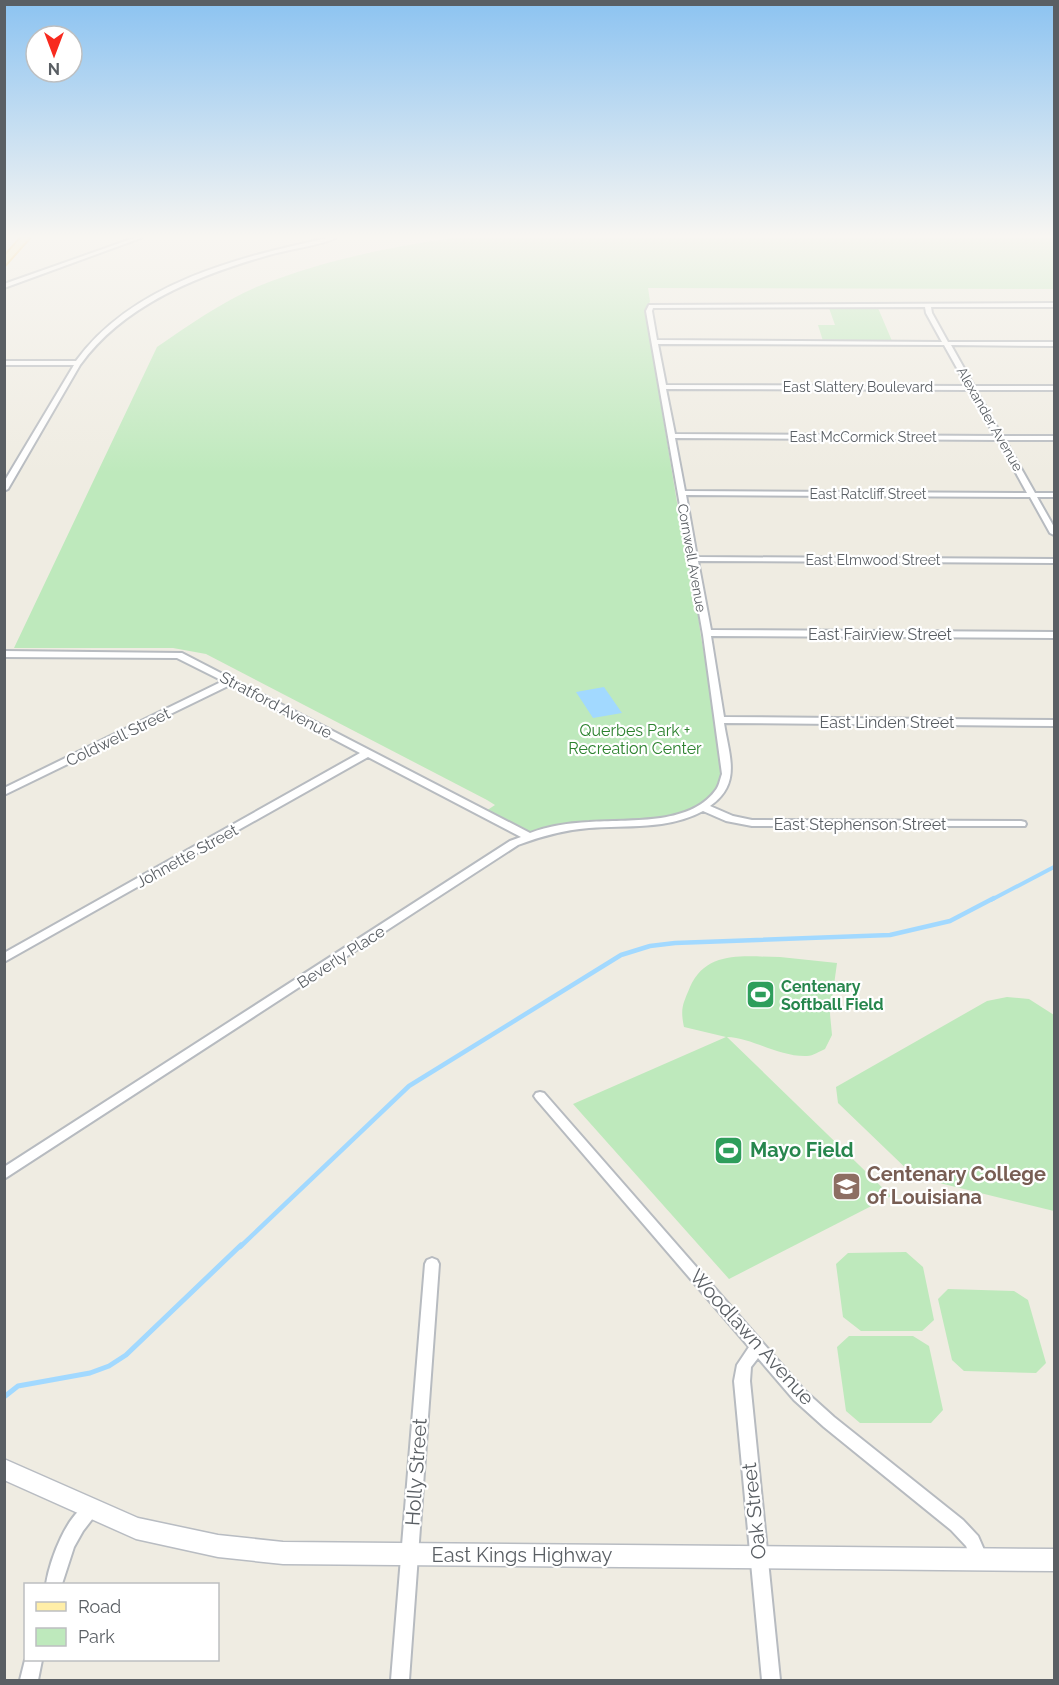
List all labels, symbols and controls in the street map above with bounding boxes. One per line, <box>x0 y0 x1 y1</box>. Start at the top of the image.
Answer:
north arrow <box>24 24 84 84</box>
text: N <box>48 59 60 78</box>
street label: Alexander Avenue <box>954 364 1026 474</box>
street label: East Slattery Boulevard <box>783 379 933 395</box>
street label: East McCormick Street <box>789 429 937 445</box>
street label: East Ratcliff Street <box>809 486 927 502</box>
street label: Cornwell Avenue <box>675 503 709 613</box>
street label: East Elmwood Street <box>805 552 941 568</box>
street label: East Fairview Street <box>808 625 953 644</box>
street label: Stratford Avenue <box>217 667 335 743</box>
street label: Coldwell Street <box>63 703 174 770</box>
street label: East Linden Street <box>820 713 955 732</box>
park label: Querbes Park + Recreation Center <box>568 721 702 758</box>
street label: East Stephenson Street <box>774 815 947 834</box>
street label: Johnette Street <box>133 820 242 892</box>
street label: Beverly Place <box>294 922 388 992</box>
place label: Centenary Softball Field <box>781 977 884 1014</box>
sports icon: Centenary Softball Field <box>744 979 776 1011</box>
sports icon: Mayo Field <box>713 1134 745 1166</box>
place label: Mayo Field <box>750 1138 854 1162</box>
place label: Centenary College of Louisiana <box>867 1162 1046 1209</box>
school or university icon: Centenary College of Louisiana <box>830 1170 862 1202</box>
street label: Woodlawn Avenue <box>685 1264 819 1410</box>
street label: Holly Street <box>400 1417 432 1527</box>
street label: Oak Street <box>737 1461 771 1560</box>
street label: East Kings Highway <box>432 1543 613 1567</box>
legend <box>24 1583 219 1661</box>
text: Road <box>78 1596 121 1617</box>
text: Park <box>78 1626 115 1647</box>

